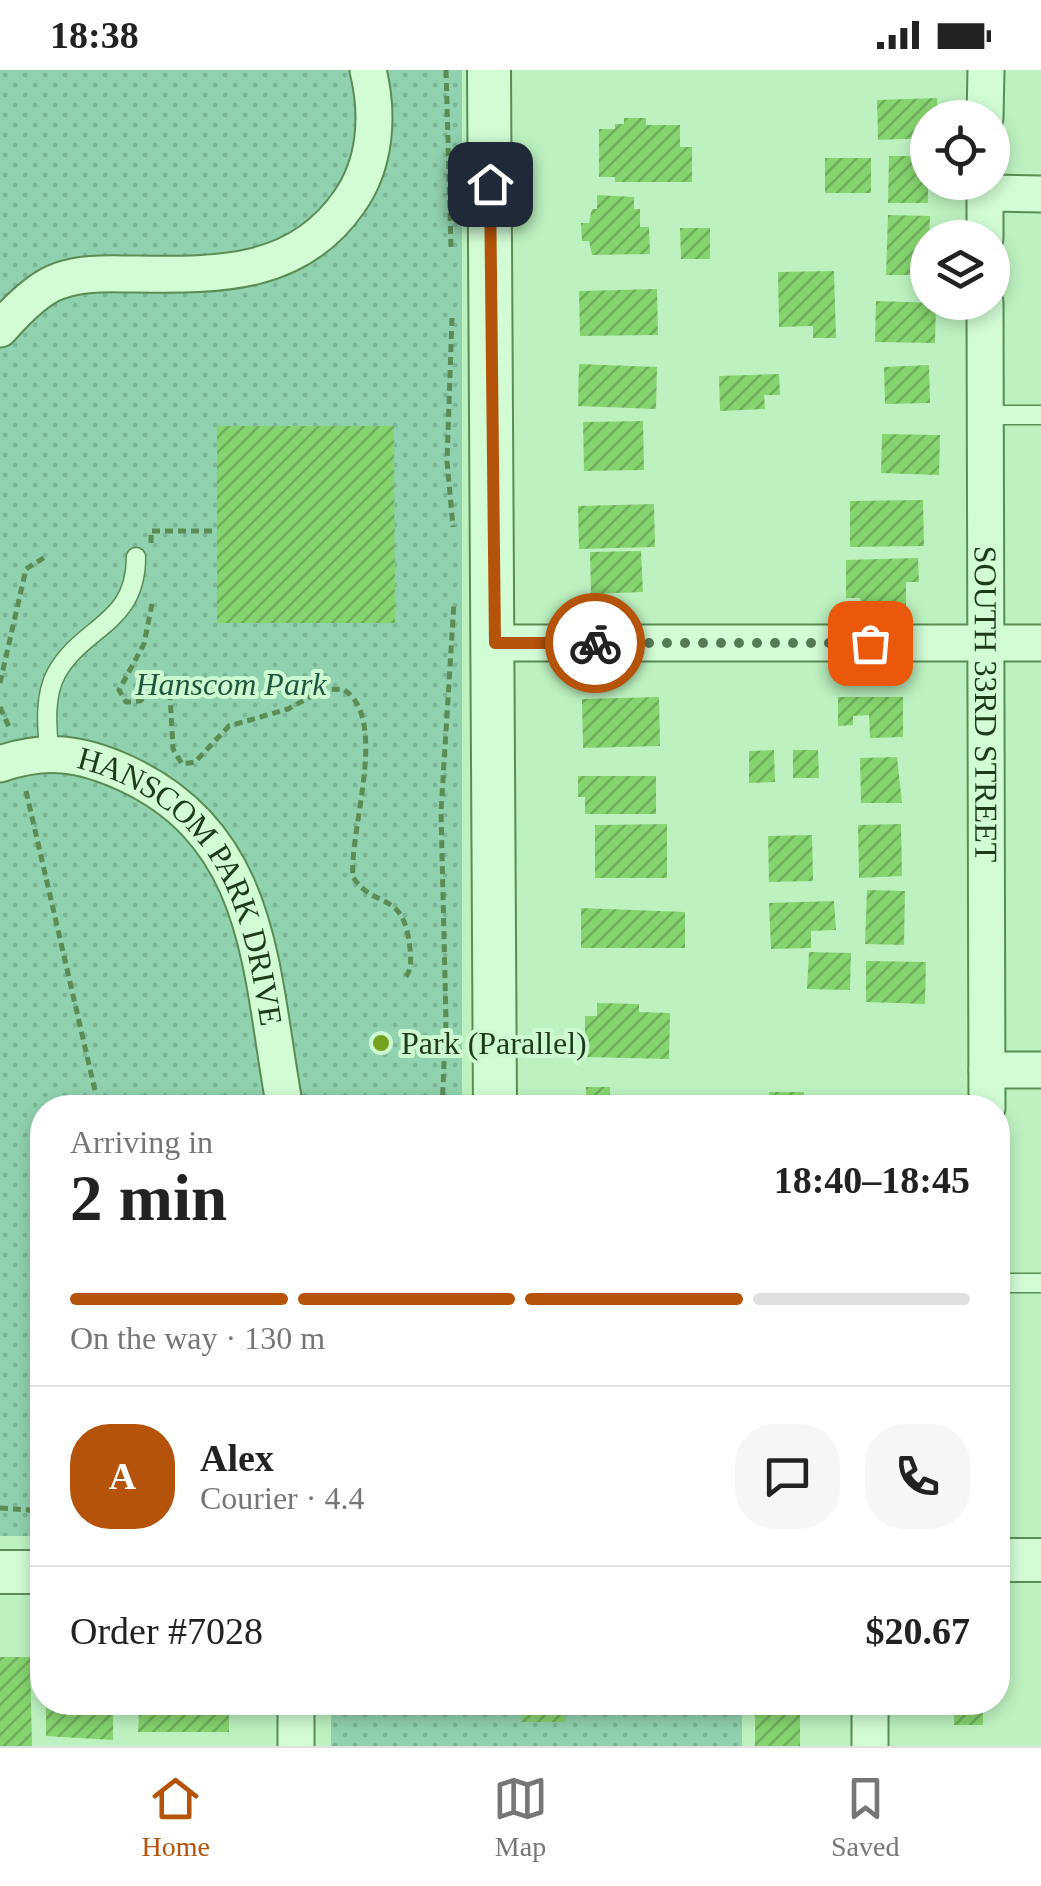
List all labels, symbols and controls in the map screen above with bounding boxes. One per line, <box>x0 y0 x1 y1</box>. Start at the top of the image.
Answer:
text: 18:38 <box>50 14 139 56</box>
map controls <box>910 100 1010 320</box>
button: locate <box>910 100 1010 200</box>
pin <box>448 142 533 227</box>
icon: home <box>463 157 518 212</box>
button: layers <box>910 220 1010 320</box>
street label: SOUTH 33RD STREET <box>968 546 1004 863</box>
courier <box>545 593 645 693</box>
pin <box>828 601 913 686</box>
icon: bike <box>568 616 623 671</box>
icon: bag <box>843 616 898 671</box>
park label: Hanscom Park <box>134 666 327 702</box>
street label: HANSCOM PARK DRIVE <box>74 739 290 1028</box>
place label: Park (Parallel) <box>401 1025 587 1061</box>
marker: Park (Parallel) <box>370 1032 392 1054</box>
text: Arriving in <box>70 1124 213 1160</box>
text: 18:40–18:45 <box>774 1159 970 1201</box>
text: 2 min <box>70 1162 227 1234</box>
text: On the way · 130 m <box>70 1320 325 1356</box>
button: chat <box>735 1424 840 1529</box>
button: phone <box>865 1424 970 1529</box>
text: Alex <box>200 1437 274 1479</box>
text: A <box>109 1455 136 1497</box>
text: Courier · 4.4 <box>200 1480 364 1516</box>
text: Order #7028 <box>70 1610 263 1652</box>
text: $20.67 <box>866 1610 970 1652</box>
tab: Home <box>142 1771 210 1863</box>
tab: Map <box>493 1771 548 1863</box>
tab: Saved <box>831 1771 899 1863</box>

